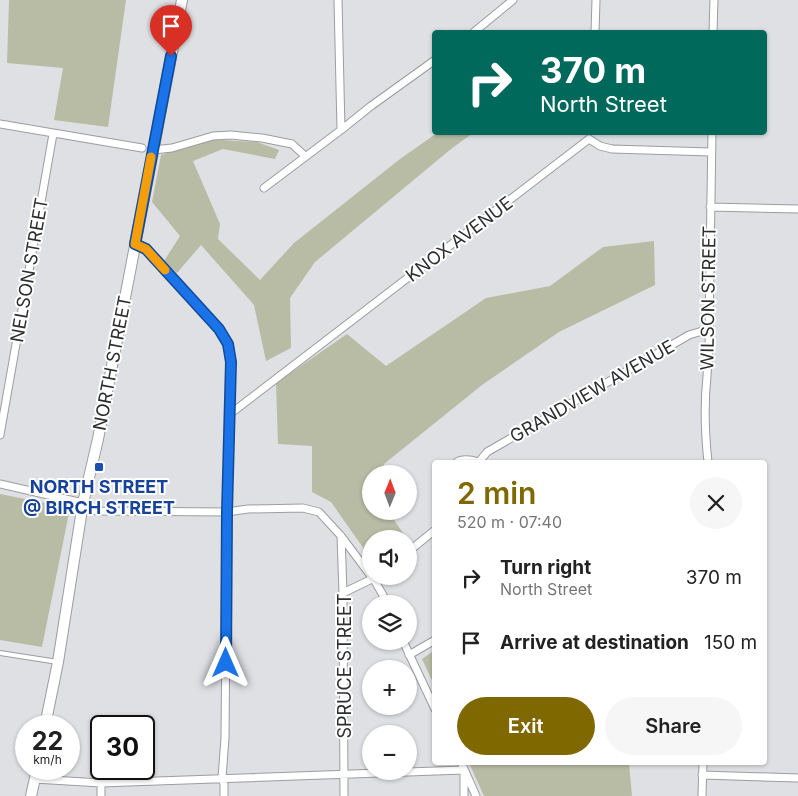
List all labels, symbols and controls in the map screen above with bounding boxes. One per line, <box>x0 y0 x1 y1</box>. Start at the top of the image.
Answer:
pin <box>150 5 192 56</box>
icon: arrive <box>157 12 185 40</box>
text: 370 m <box>540 49 646 91</box>
icon: right <box>457 50 522 115</box>
text: North Street <box>540 91 667 117</box>
street label: KNOX AVENUE <box>401 192 517 286</box>
street label: NELSON STREET <box>6 196 52 344</box>
street label: WILSON STREET <box>696 225 720 371</box>
street label: NORTH STREET <box>89 294 135 432</box>
street label: GRANDVIEW AVENUE <box>506 335 678 447</box>
marker: NORTH STREET @ BIRCH STREET <box>93 461 105 473</box>
north arrow <box>362 465 418 520</box>
map controls <box>362 465 417 780</box>
text: 2 min <box>457 475 536 511</box>
place label: NORTH STREET @ BIRCH STREET <box>23 476 175 518</box>
button: close <box>690 477 742 529</box>
text: 520 m · 07:40 <box>457 512 562 532</box>
button: sound <box>362 530 417 585</box>
text: Turn right <box>500 556 591 579</box>
icon: right <box>457 564 485 592</box>
text: 370 m <box>686 566 742 589</box>
text: North Street <box>500 579 592 599</box>
street label: SPRUCE STREET <box>334 593 355 739</box>
button: layers <box>362 595 417 650</box>
icon: arrive <box>457 629 485 657</box>
text: Arrive at destination <box>500 631 689 654</box>
text: 150 m <box>704 631 757 654</box>
position arrow <box>199 636 251 688</box>
button: + <box>362 660 417 715</box>
button: Exit <box>457 697 595 755</box>
button: Share <box>605 697 742 755</box>
speed limit sign: 30 <box>90 715 155 780</box>
button: − <box>362 725 417 780</box>
text: 22 <box>32 726 63 756</box>
text: km/h <box>33 752 62 767</box>

